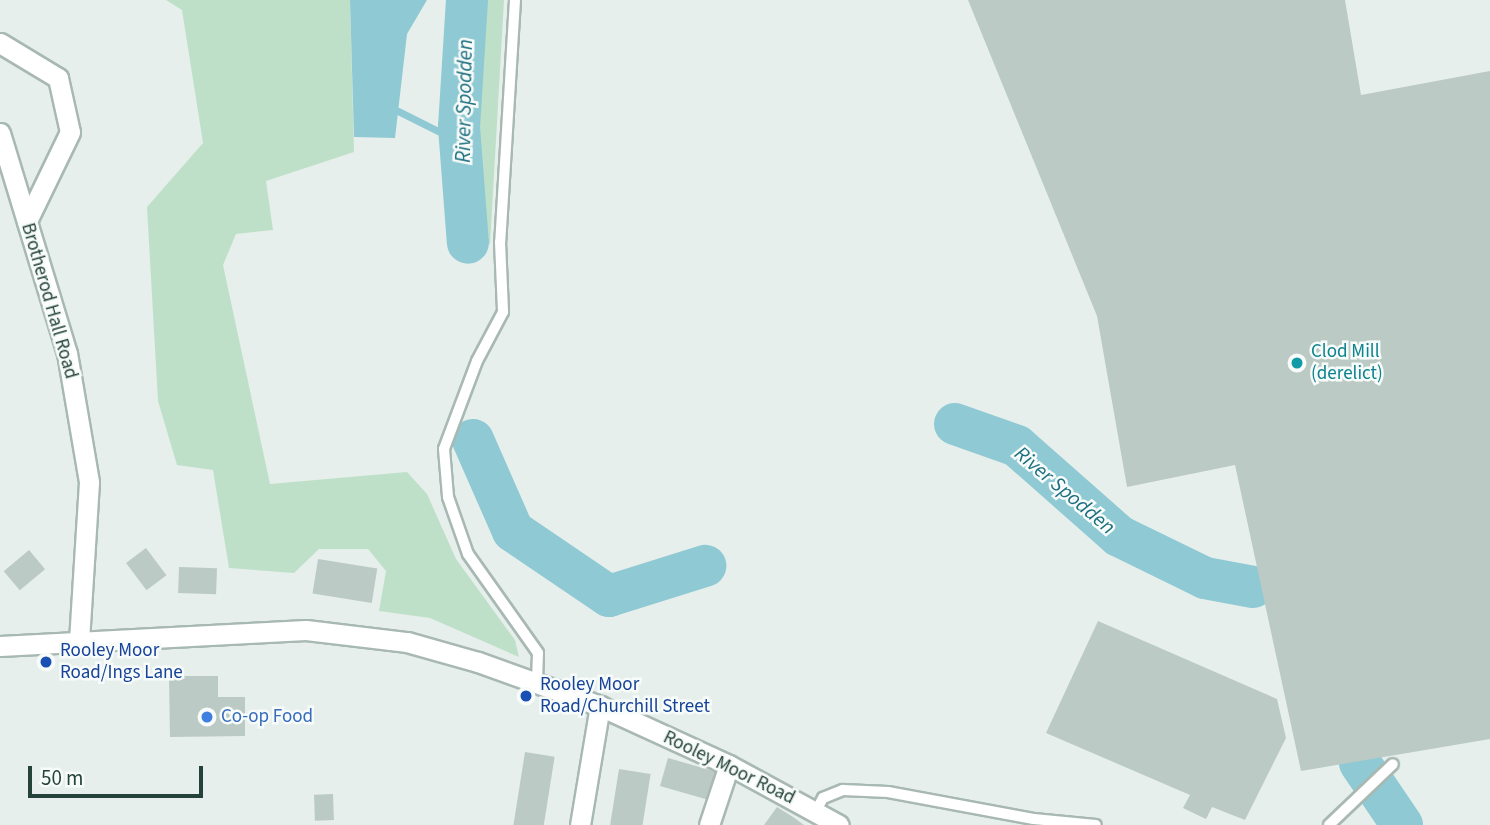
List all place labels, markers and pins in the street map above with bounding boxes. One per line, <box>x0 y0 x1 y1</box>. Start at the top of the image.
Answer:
place label: Clod Mill (derelict) <box>1311 341 1383 385</box>
marker: Clod Mill (derelict) <box>1289 355 1305 371</box>
place label: Rooley Moor Road/Ings Lane <box>60 640 183 684</box>
marker: Rooley Moor Road/Ings Lane <box>38 654 54 670</box>
place label: Rooley Moor Road/Churchill Street <box>540 674 710 718</box>
marker: Rooley Moor Road/Churchill Street <box>518 688 534 704</box>
place label: Co-op Food <box>221 706 313 728</box>
marker: Co-op Food <box>199 709 215 725</box>

